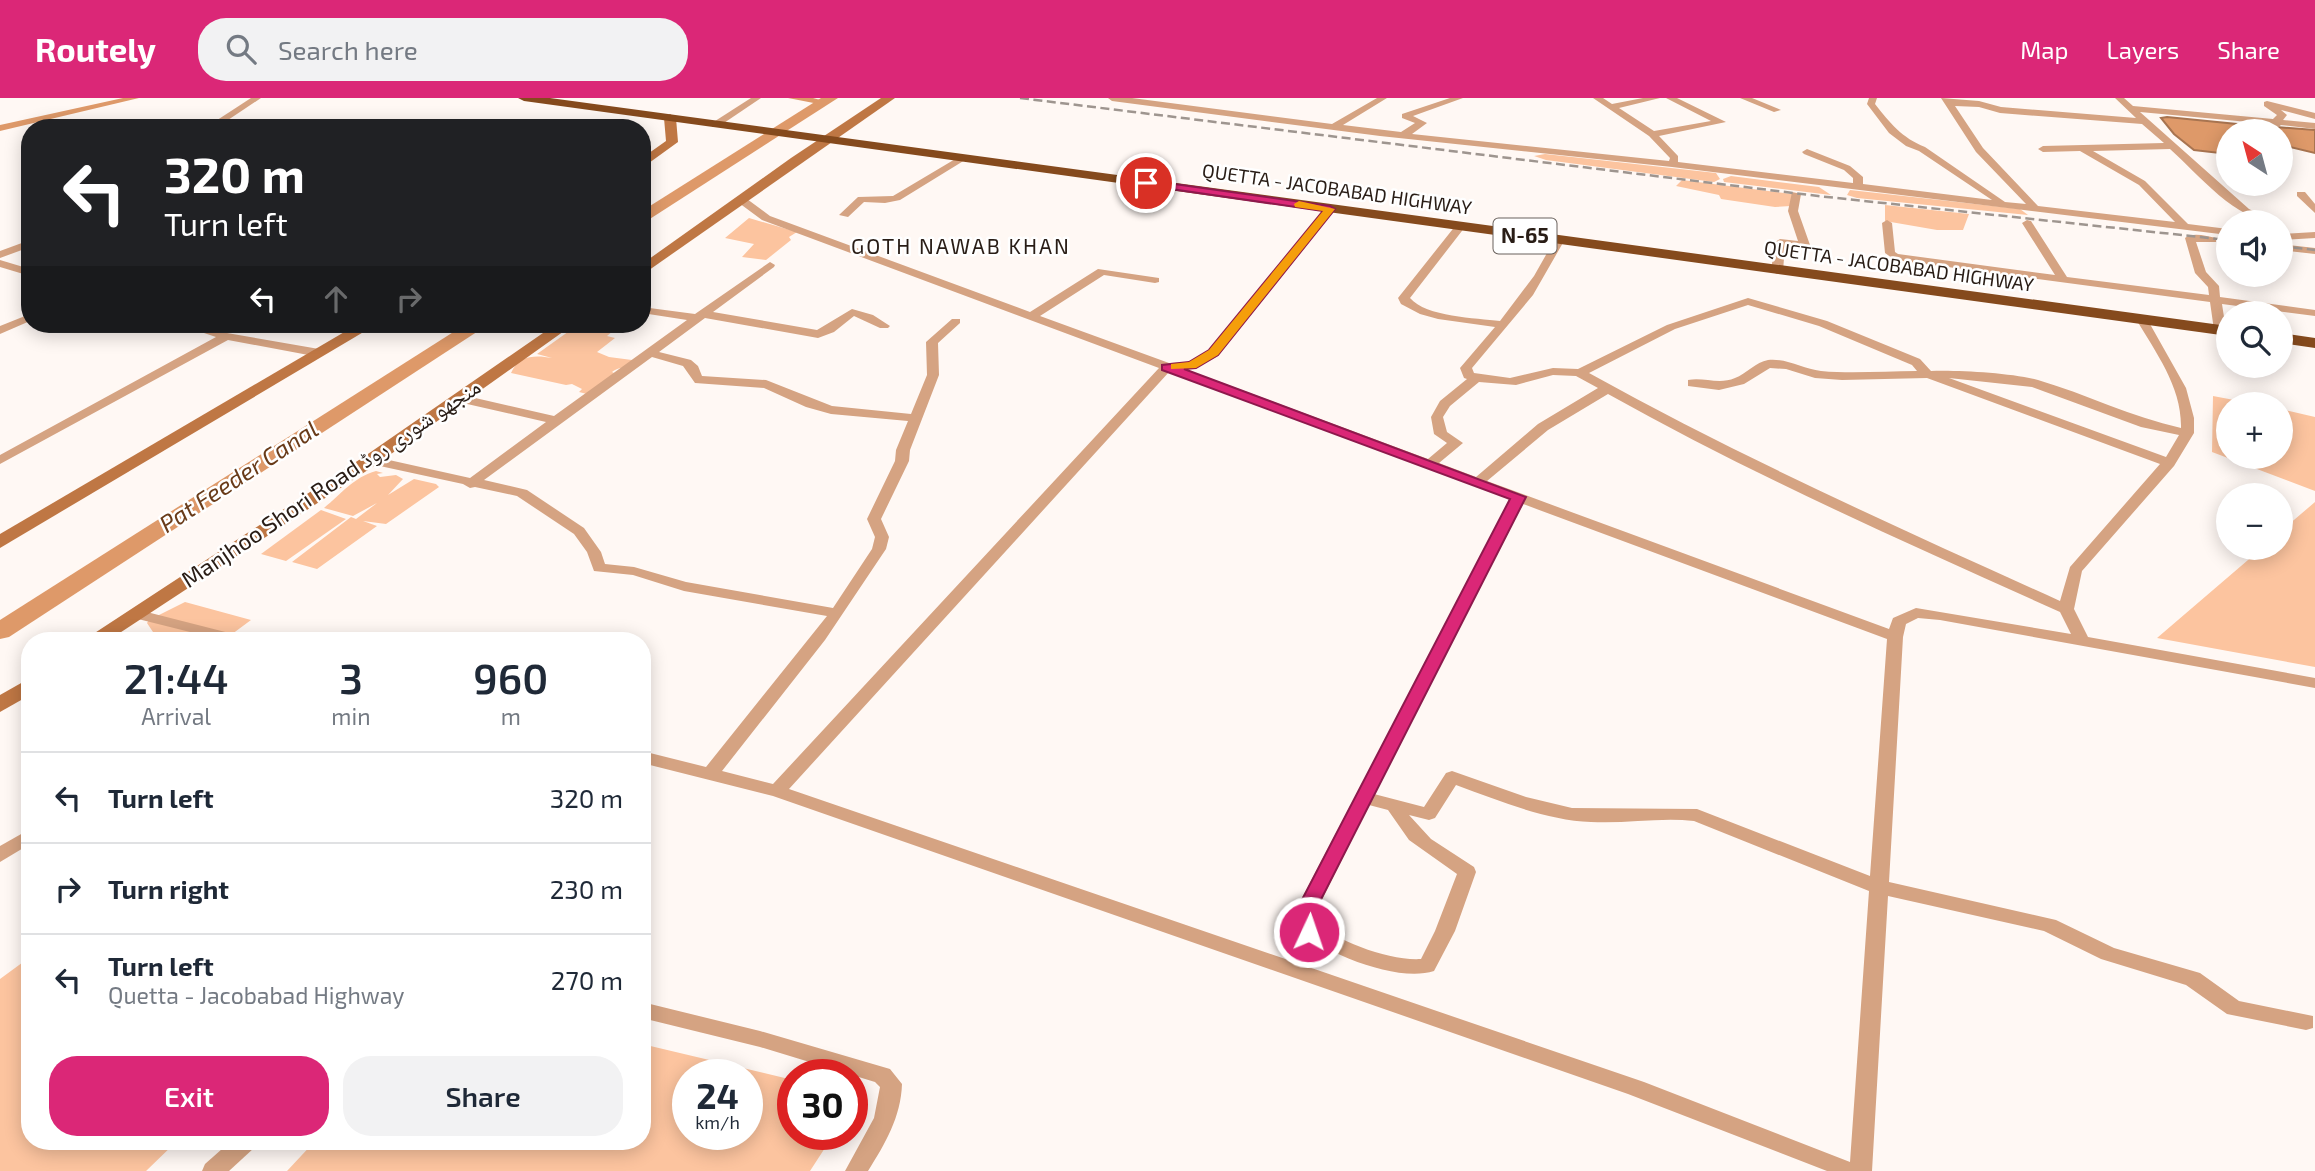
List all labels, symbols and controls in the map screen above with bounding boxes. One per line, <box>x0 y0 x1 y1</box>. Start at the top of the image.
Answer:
search box <box>198 18 688 81</box>
text: Routely <box>35 29 156 69</box>
icon: search <box>222 30 260 68</box>
text: Search here <box>278 34 418 65</box>
text: Map <box>2020 35 2068 64</box>
text: Layers <box>2106 35 2179 64</box>
text: Share <box>2217 35 2280 64</box>
north arrow <box>2216 119 2292 196</box>
map controls <box>2216 119 2293 560</box>
text: 320 m <box>164 144 305 203</box>
icon: left <box>49 147 140 238</box>
pin <box>1116 153 1176 213</box>
street label: QUETTA - JACOBABAD HIGHWAY <box>1201 158 1474 219</box>
icon: arrive <box>1127 164 1165 202</box>
text: Turn left <box>164 204 288 242</box>
button: sound <box>2216 210 2293 287</box>
road number: N-65 <box>1494 218 1556 254</box>
district label: GOTH NAWAB KHAN <box>851 233 1071 258</box>
street label: QUETTA - JACOBABAD HIGHWAY <box>1763 235 2036 296</box>
icon: left <box>244 280 282 318</box>
icon: ahead <box>317 280 355 318</box>
icon: right <box>390 280 428 318</box>
button: search <box>2216 301 2293 378</box>
street label: Manjhoo Shori Road منجھو شوری روڈ <box>176 371 486 594</box>
button: + <box>2216 392 2293 469</box>
water label: Pat Feeder Canal <box>153 414 323 538</box>
button: − <box>2216 483 2293 560</box>
text: 21:44 <box>124 652 229 702</box>
text: 3 <box>339 652 363 702</box>
text: 960 <box>473 652 548 702</box>
text: Arrival <box>141 702 211 730</box>
text: min <box>331 702 371 730</box>
text: m <box>501 702 521 730</box>
icon: left <box>49 779 87 817</box>
text: Turn left <box>108 782 214 813</box>
text: 320 m <box>550 782 623 813</box>
icon: right <box>49 870 87 908</box>
text: Turn right <box>108 873 229 904</box>
text: 230 m <box>550 873 623 904</box>
position arrow <box>1272 895 1346 969</box>
text: Turn left <box>108 950 214 981</box>
icon: left <box>49 961 87 999</box>
text: 270 m <box>551 964 623 995</box>
text: Quetta - Jacobabad Highway <box>108 981 404 1009</box>
button: Exit <box>49 1056 329 1136</box>
button: Share <box>343 1056 623 1136</box>
speed limit sign: 30 <box>777 1059 868 1150</box>
text: 24 <box>696 1074 739 1116</box>
text: km/h <box>695 1111 740 1133</box>

